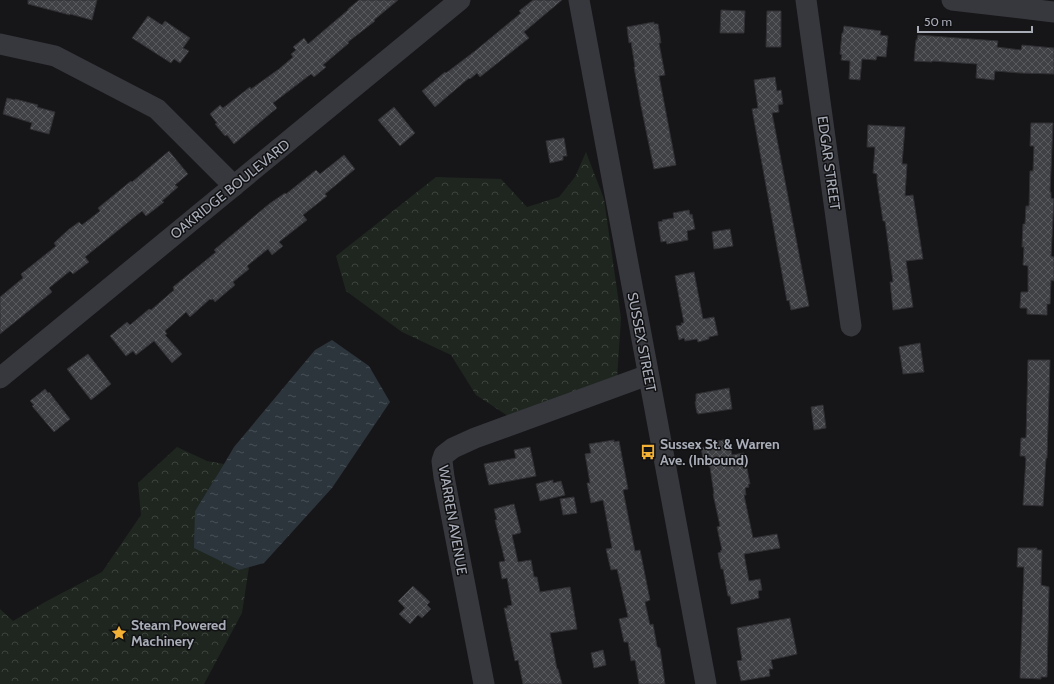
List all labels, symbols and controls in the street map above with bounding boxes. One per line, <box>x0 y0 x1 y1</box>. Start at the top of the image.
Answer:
scale bar <box>918 8 1032 34</box>
text: 50 m <box>924 14 952 29</box>
street label: EDGAR STREET <box>814 115 845 212</box>
street label: OAKRIDGE BOULEVARD <box>167 135 293 243</box>
street label: SUSSEX STREET <box>624 291 661 394</box>
place label: Sussex St. & Warren Ave. (Inbound) <box>660 435 780 469</box>
bus stop icon: Sussex St. & Warren Ave. (Inbound) <box>639 443 657 461</box>
street label: WARREN AVENUE <box>435 464 472 576</box>
place label: Steam Powered Machinery <box>131 616 226 650</box>
place icon: Steam Powered Machinery <box>110 624 128 642</box>

